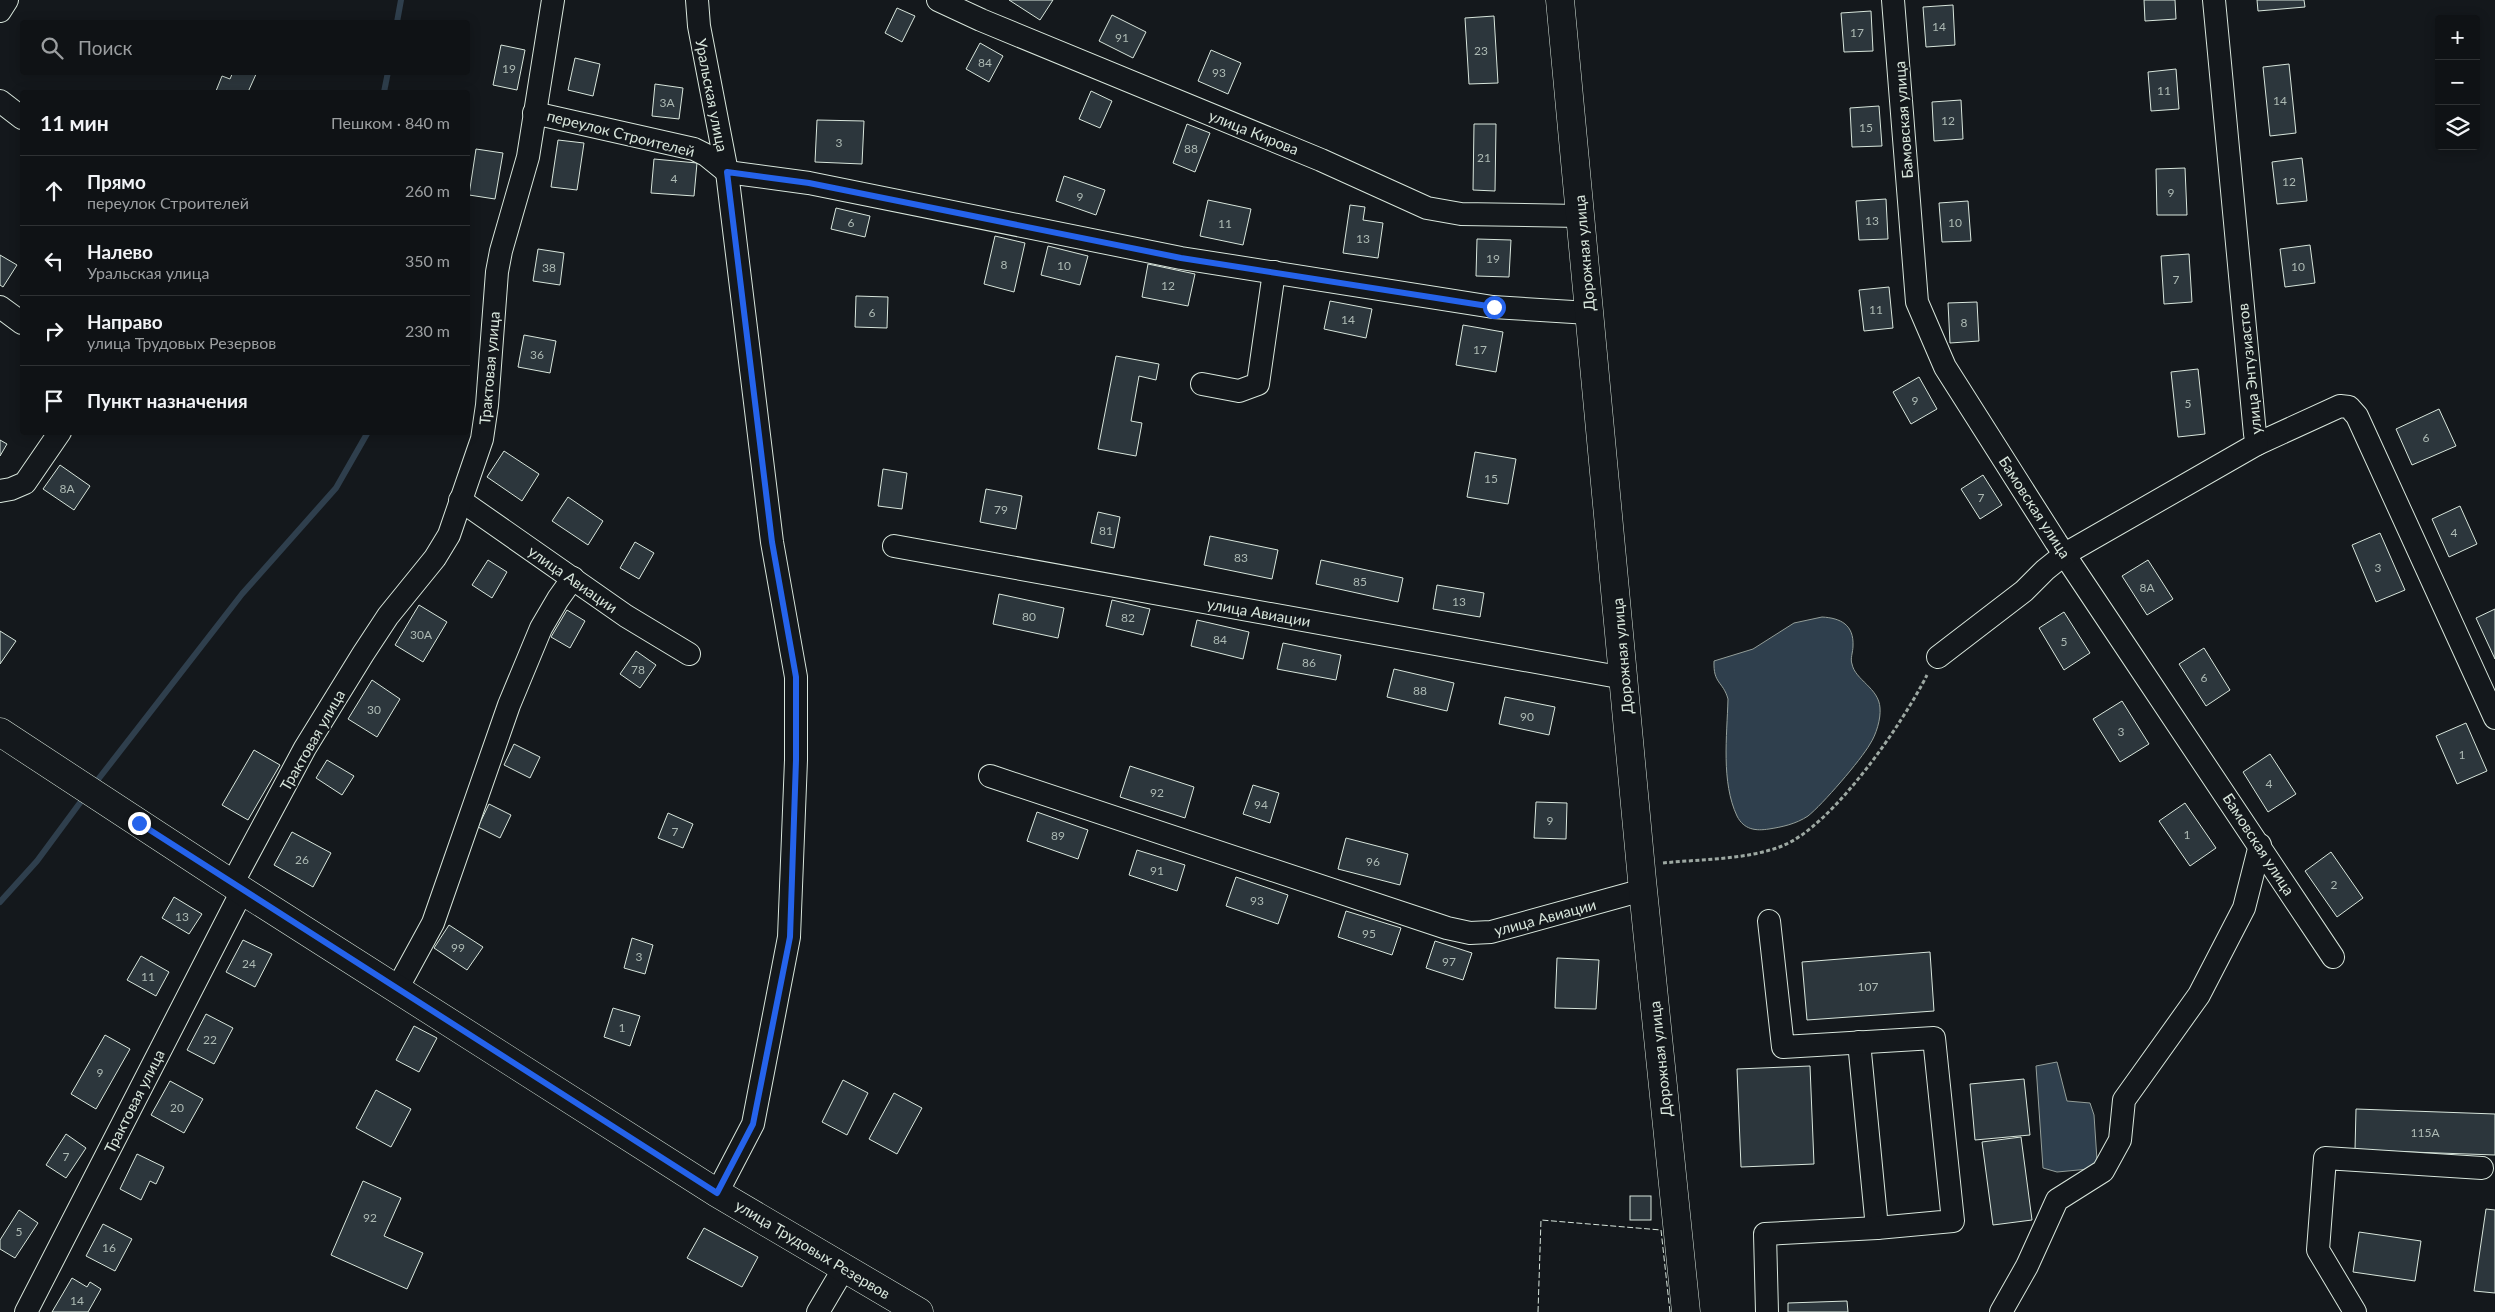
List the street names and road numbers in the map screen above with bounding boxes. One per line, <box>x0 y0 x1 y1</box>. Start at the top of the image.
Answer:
street label: Уральская улица <box>692 37 732 153</box>
street label: Бамовская улица <box>1890 61 1916 179</box>
street label: переулок Строителей <box>545 106 697 160</box>
street label: улица Кирова <box>1206 106 1302 158</box>
street label: Дорожная улица <box>1570 194 1598 312</box>
street label: улица Энтузиастов <box>2233 303 2265 435</box>
street label: Трактовая улица <box>475 311 503 425</box>
street label: Бамовская улица <box>1995 453 2075 561</box>
street label: улица Авиации <box>525 542 621 616</box>
street label: улица Авиации <box>1206 594 1312 630</box>
street label: Дорожная улица <box>1608 597 1636 715</box>
street label: Трактовая улица <box>276 686 348 794</box>
street label: Бамовская улица <box>2219 790 2299 898</box>
street label: улица Авиации <box>1492 895 1598 939</box>
street label: Дорожная улица <box>1645 1000 1675 1118</box>
street label: Трактовая улица <box>100 1046 168 1156</box>
street label: улица Трудовых Резервов <box>732 1196 894 1302</box>

